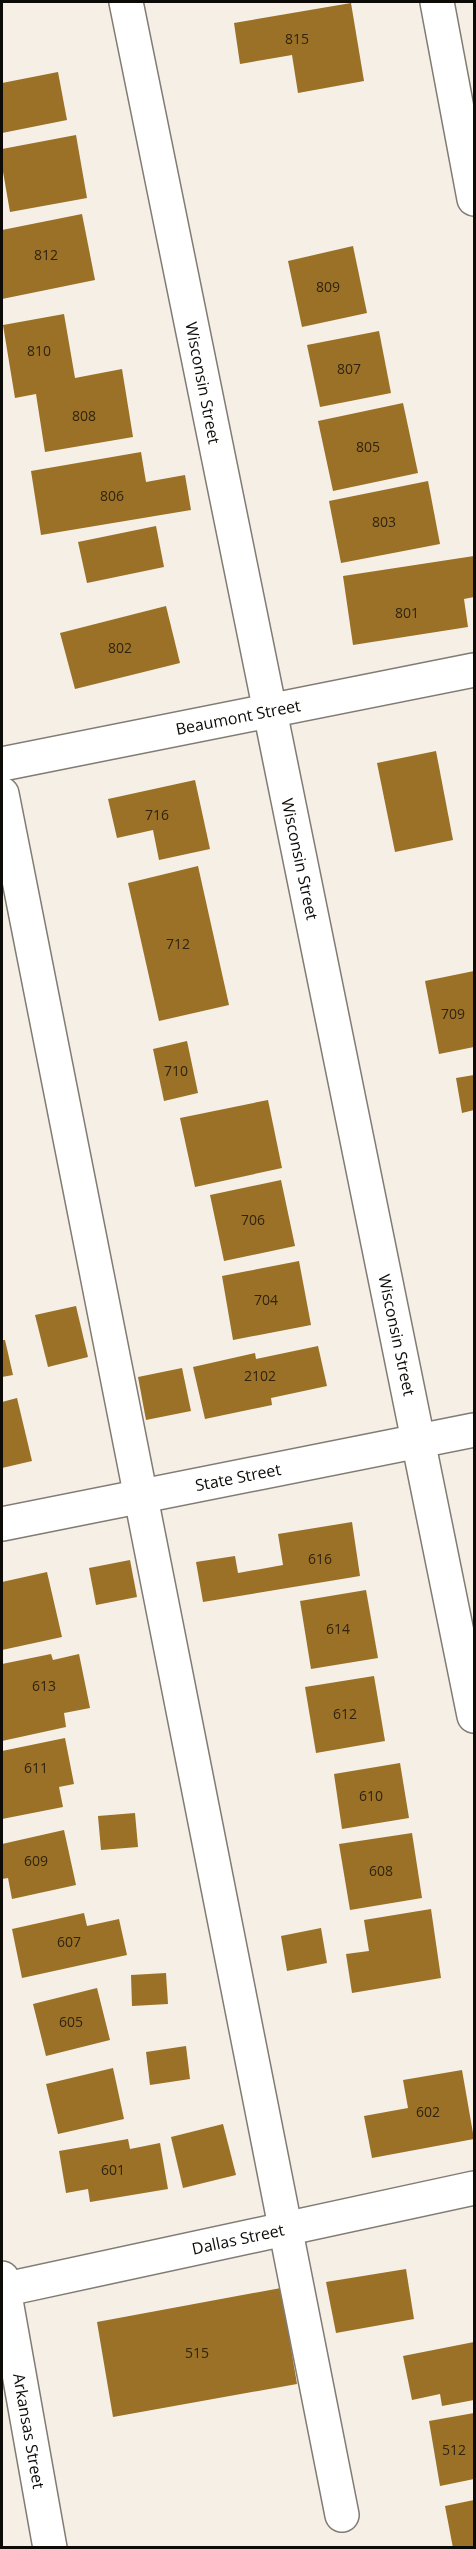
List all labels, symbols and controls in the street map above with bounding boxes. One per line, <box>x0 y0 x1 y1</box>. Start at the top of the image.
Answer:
house number: 815 <box>285 29 309 48</box>
house number: 812 <box>34 245 58 264</box>
house number: 809 <box>316 277 340 296</box>
street label: Wisconsin Street <box>180 320 226 446</box>
house number: 810 <box>27 341 51 360</box>
house number: 807 <box>337 359 361 378</box>
house number: 808 <box>72 406 96 425</box>
house number: 805 <box>356 437 380 456</box>
house number: 806 <box>100 486 124 505</box>
house number: 803 <box>372 512 396 531</box>
house number: 801 <box>395 603 419 622</box>
house number: 802 <box>108 638 132 657</box>
street label: Beaumont Street <box>174 694 303 740</box>
street label: Wisconsin Street <box>276 796 324 922</box>
house number: 716 <box>145 805 169 824</box>
house number: 712 <box>166 934 190 953</box>
house number: 709 <box>441 1004 465 1023</box>
house number: 710 <box>164 1061 188 1080</box>
house number: 706 <box>241 1210 265 1229</box>
street label: Wisconsin Street <box>373 1272 421 1398</box>
house number: 704 <box>254 1290 278 1309</box>
house number: 2102 <box>244 1366 276 1385</box>
street label: State Street <box>193 1458 283 1496</box>
house number: 616 <box>308 1549 332 1568</box>
house number: 614 <box>326 1619 350 1638</box>
house number: 613 <box>32 1676 56 1695</box>
house number: 612 <box>333 1704 357 1723</box>
house number: 611 <box>24 1758 48 1777</box>
house number: 610 <box>359 1786 383 1805</box>
house number: 609 <box>24 1851 48 1870</box>
house number: 608 <box>369 1861 393 1880</box>
house number: 607 <box>57 1932 81 1951</box>
house number: 605 <box>59 2012 83 2031</box>
house number: 602 <box>416 2102 440 2121</box>
house number: 601 <box>101 2160 125 2179</box>
street label: Dallas Street <box>190 2218 287 2260</box>
house number: 515 <box>185 2343 209 2362</box>
street label: Arkansas Street <box>8 2372 50 2491</box>
house number: 512 <box>442 2440 466 2459</box>

